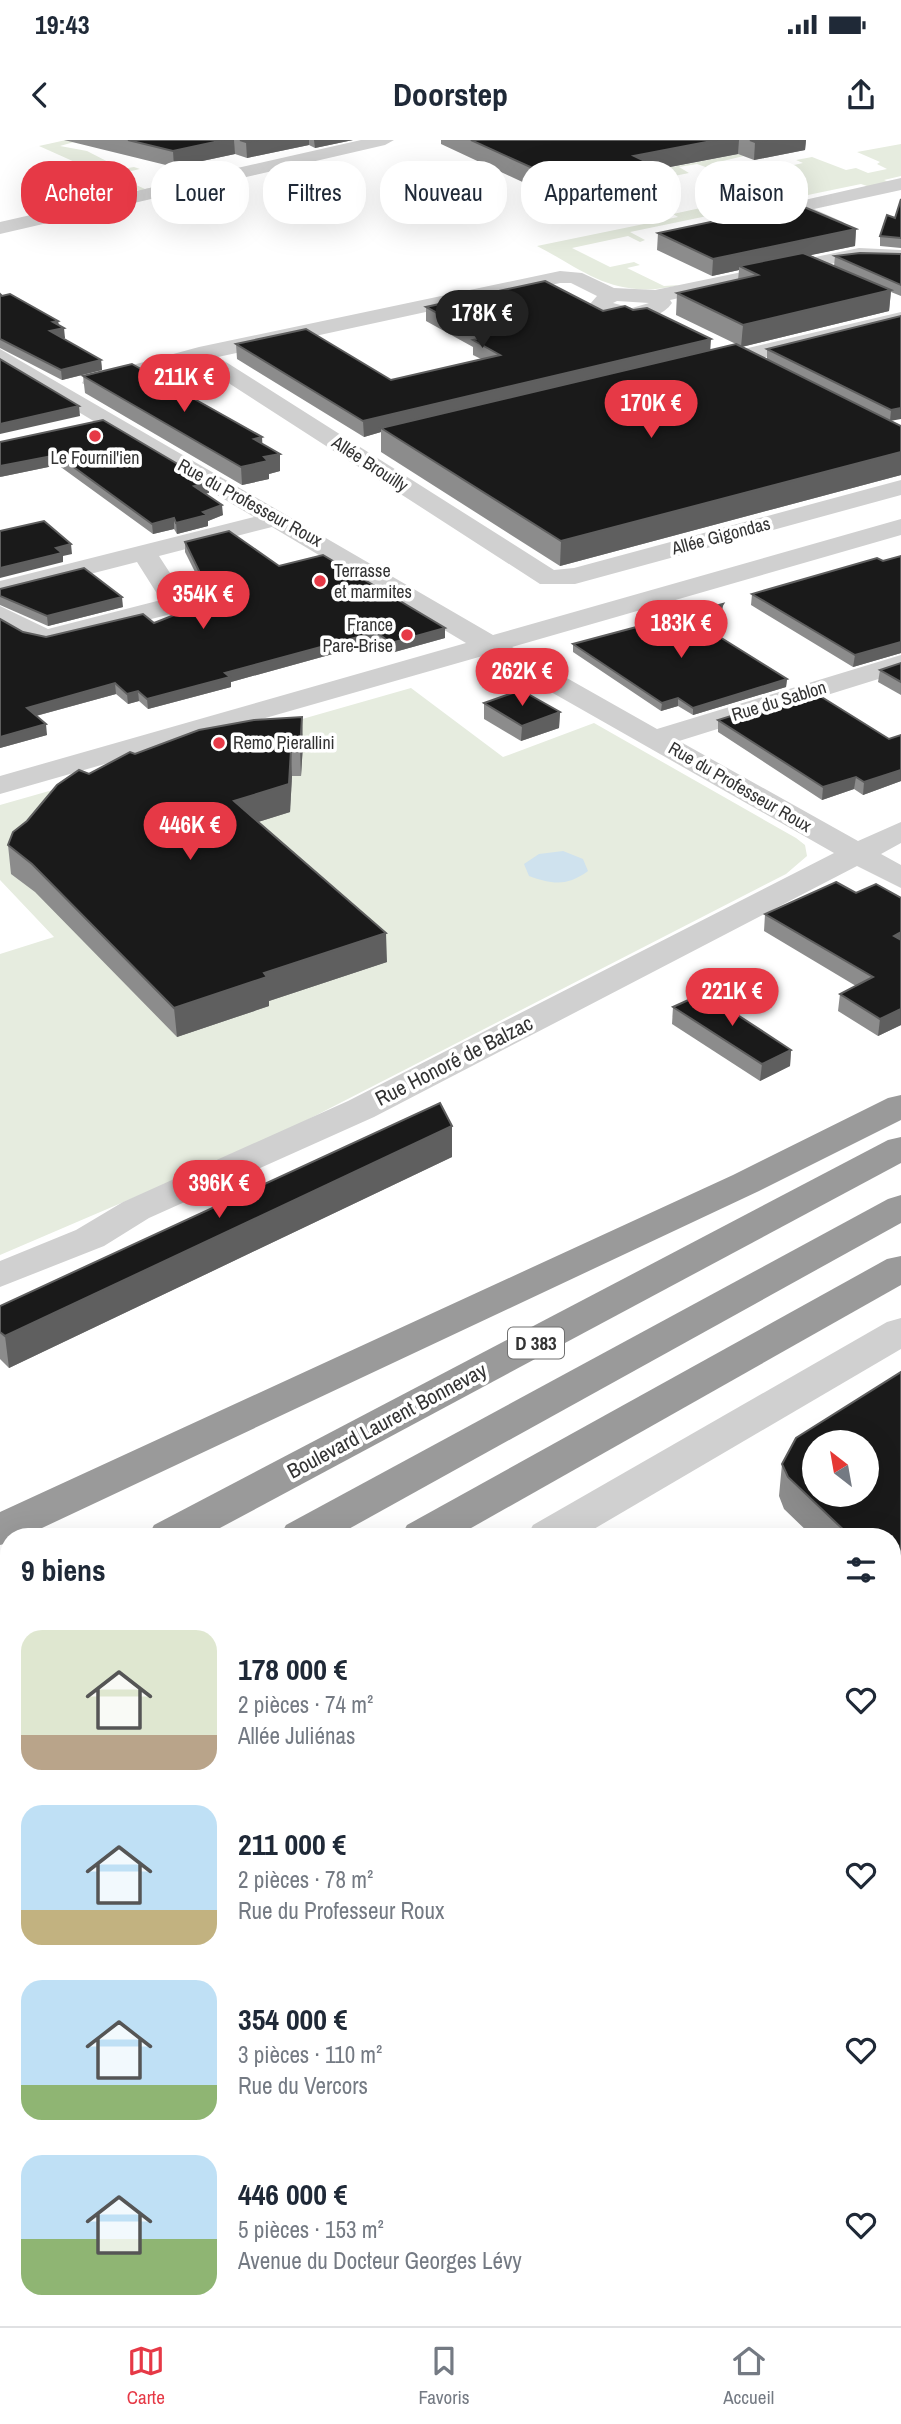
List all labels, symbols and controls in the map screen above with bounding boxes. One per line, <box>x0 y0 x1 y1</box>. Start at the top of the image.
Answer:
text: 19:43 <box>35 7 90 42</box>
text: Doorstep <box>393 73 508 116</box>
icon: back <box>21 76 59 114</box>
icon: share <box>842 76 880 114</box>
chip: Acheter <box>21 161 137 224</box>
chip: Louer <box>151 161 249 224</box>
chip: Filtres <box>263 161 366 224</box>
chip: Nouveau <box>380 161 507 224</box>
chip: Appartement <box>521 161 681 224</box>
chip: Maison <box>695 161 808 224</box>
pin: 178K € <box>425 290 539 350</box>
text: 178K € <box>452 297 512 328</box>
pin: 211K € <box>127 355 241 414</box>
text: 211K € <box>154 361 214 392</box>
pin: 170K € <box>594 380 708 440</box>
text: 170K € <box>621 387 681 418</box>
marker: Le Fournil'ien <box>87 428 103 444</box>
street label: Allée Brouilly <box>327 429 414 498</box>
place label: Le Fournil'ien <box>50 445 140 470</box>
street label: Rue du Professeur Roux <box>174 452 328 553</box>
street label: Allée Gigondas <box>668 510 773 561</box>
place label: Terrasse et marmites <box>334 558 412 604</box>
pin: 354K € <box>146 572 260 631</box>
marker: Terrasse et marmites <box>312 573 328 589</box>
text: 354K € <box>173 578 233 609</box>
pin: 183K € <box>624 601 738 660</box>
text: 183K € <box>651 607 711 638</box>
place label: France Pare-Brise <box>322 612 393 658</box>
marker: France Pare-Brise <box>399 627 415 643</box>
pin: 262K € <box>465 648 579 708</box>
text: 262K € <box>492 655 552 686</box>
street label: Rue du Sablon <box>729 674 829 727</box>
place label: Remo Pierallini <box>233 730 335 755</box>
marker: Remo Pierallini <box>211 735 227 751</box>
street label: Rue du Professeur Roux <box>664 735 817 838</box>
pin: 446K € <box>133 802 247 862</box>
text: 446K € <box>160 809 220 840</box>
pin: 221K € <box>675 968 789 1028</box>
text: 221K € <box>702 975 762 1006</box>
street label: Rue Honoré de Balzac <box>370 1008 538 1113</box>
pin: 396K € <box>162 1160 276 1220</box>
text: 396K € <box>189 1167 249 1198</box>
road number: D 383 <box>508 1328 564 1358</box>
street label: Boulevard Laurent Bonnevay <box>282 1355 492 1485</box>
north arrow <box>802 1430 878 1507</box>
map controls <box>802 1430 879 1507</box>
text: 9 biens <box>21 1550 106 1590</box>
icon: filters <box>842 1551 880 1589</box>
text: 178 000 € <box>238 1649 347 1689</box>
icon: home <box>77 1658 161 1742</box>
icon: heart <box>842 1681 880 1719</box>
text: 2 pièces · 74 m² <box>238 1689 373 1720</box>
text: Allée Juliénas <box>238 1720 355 1751</box>
text: 211 000 € <box>238 1824 346 1864</box>
icon: home <box>77 1833 161 1917</box>
icon: heart <box>842 1856 880 1894</box>
text: 2 pièces · 78 m² <box>238 1864 373 1895</box>
text: Rue du Professeur Roux <box>238 1895 445 1926</box>
text: 354 000 € <box>238 1999 347 2039</box>
icon: home <box>77 2008 161 2092</box>
icon: heart <box>842 2031 880 2069</box>
text: 3 pièces · 110 m² <box>238 2039 382 2070</box>
text: Rue du Vercors <box>238 2070 368 2101</box>
text: 446 000 € <box>238 2174 347 2214</box>
icon: home <box>77 2183 161 2267</box>
icon: heart <box>842 2206 880 2244</box>
text: 5 pièces · 153 m² <box>238 2214 384 2245</box>
text: Avenue du Docteur Georges Lévy <box>238 2245 522 2276</box>
tab: Carte <box>127 2342 165 2410</box>
tab: Favoris <box>418 2342 470 2410</box>
tab: Accueil <box>723 2342 774 2410</box>

